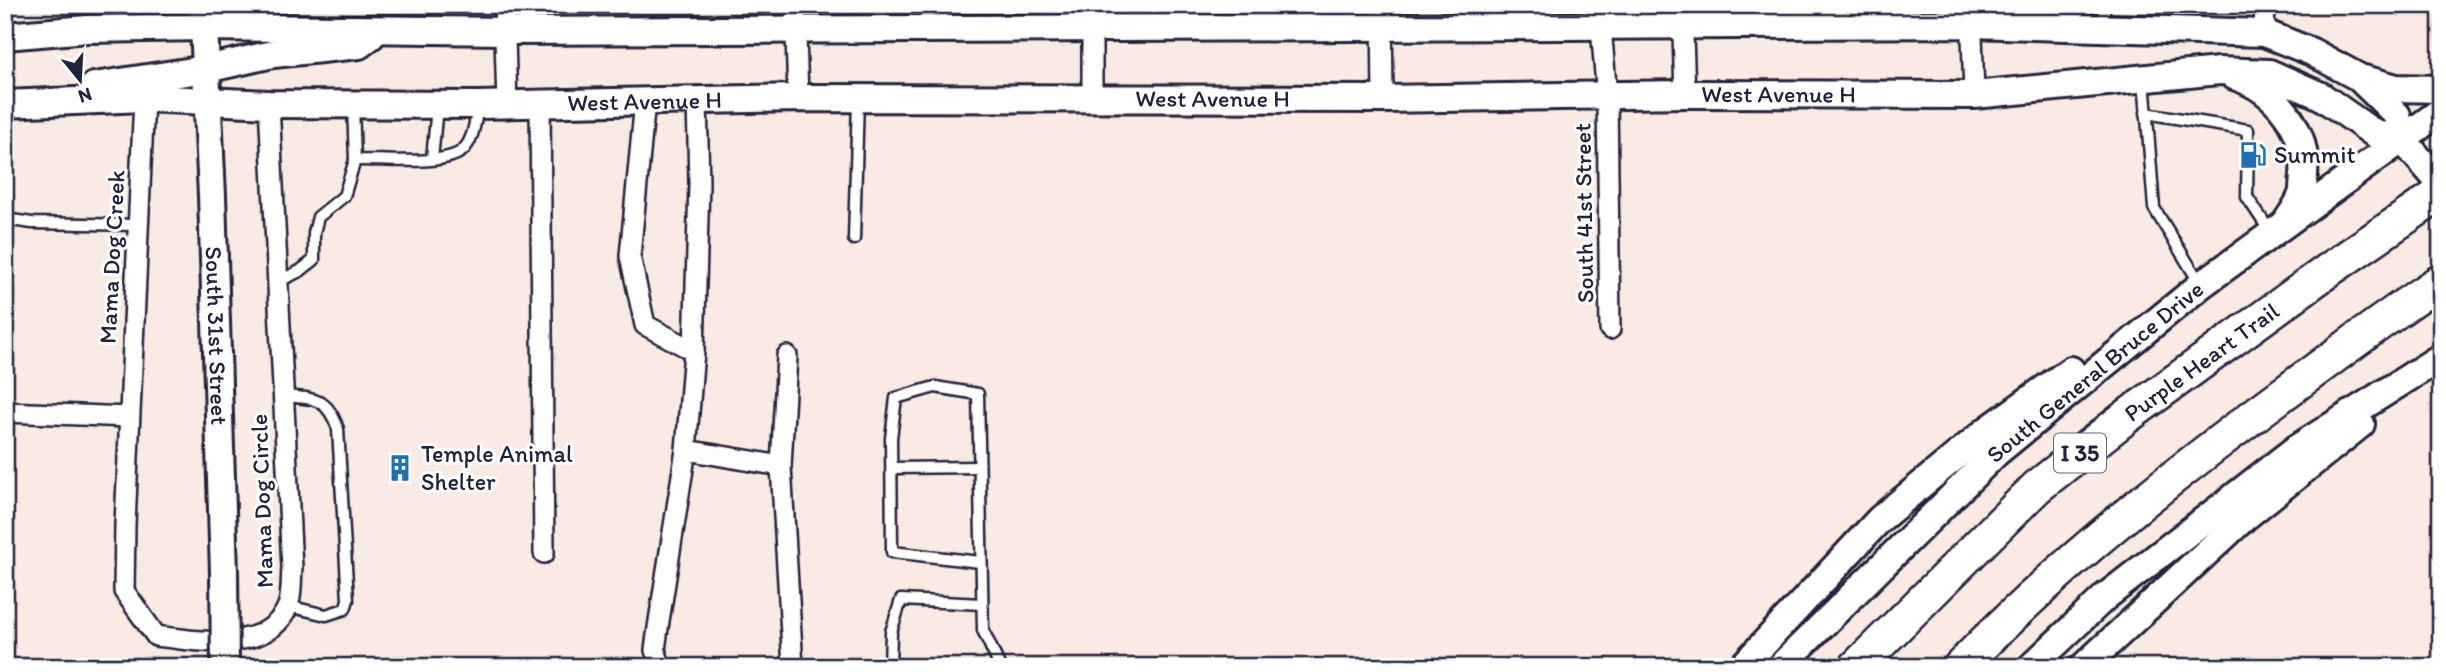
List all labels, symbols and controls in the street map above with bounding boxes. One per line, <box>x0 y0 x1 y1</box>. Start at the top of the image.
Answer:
north arrow <box>46 46 116 116</box>
street label: West Avenue H <box>1701 79 1856 109</box>
text: N <box>75 83 95 109</box>
street label: West Avenue H <box>1135 84 1290 113</box>
street label: West Avenue H <box>567 85 722 117</box>
street label: South 41st Street <box>1567 123 1600 303</box>
fuel station icon: Summit <box>2238 140 2268 170</box>
place label: Summit <box>2274 140 2355 169</box>
street label: Mama Dog Creek <box>92 169 131 345</box>
street label: South 31st Street <box>200 246 234 426</box>
street label: South General Bruce Drive <box>1980 274 2209 469</box>
street label: Purple Heart Trail <box>2118 296 2285 428</box>
street label: Mama Dog Circle <box>244 413 279 589</box>
road number: I 35 <box>2054 433 2106 472</box>
place label: Temple Animal Shelter <box>421 439 573 496</box>
building icon: Temple Animal Shelter <box>385 453 415 483</box>

